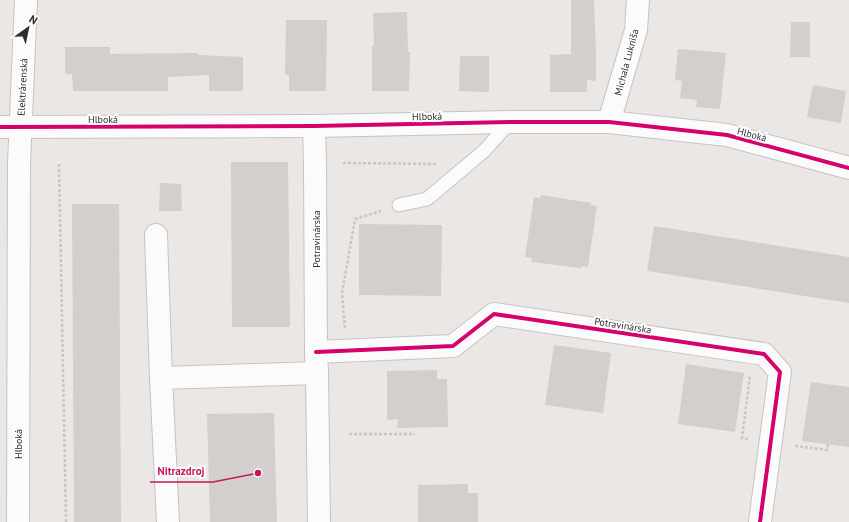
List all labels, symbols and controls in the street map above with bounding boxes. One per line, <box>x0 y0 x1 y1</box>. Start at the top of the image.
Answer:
north arrow <box>8 8 48 48</box>
text: N <box>27 12 40 27</box>
street label: Michala Lukniša <box>611 27 642 97</box>
street label: Elektrárenská <box>14 58 31 116</box>
street label: Hlboká <box>412 110 442 123</box>
street label: Hlboká <box>88 113 118 126</box>
street label: Hlboká <box>736 124 768 145</box>
street label: Potravinárska <box>310 210 323 268</box>
street label: Potravinárska <box>593 315 652 336</box>
street label: Hlboká <box>12 429 25 459</box>
callout: Nitrazdroj <box>150 459 213 482</box>
text: Nitrazdroj <box>157 464 205 478</box>

